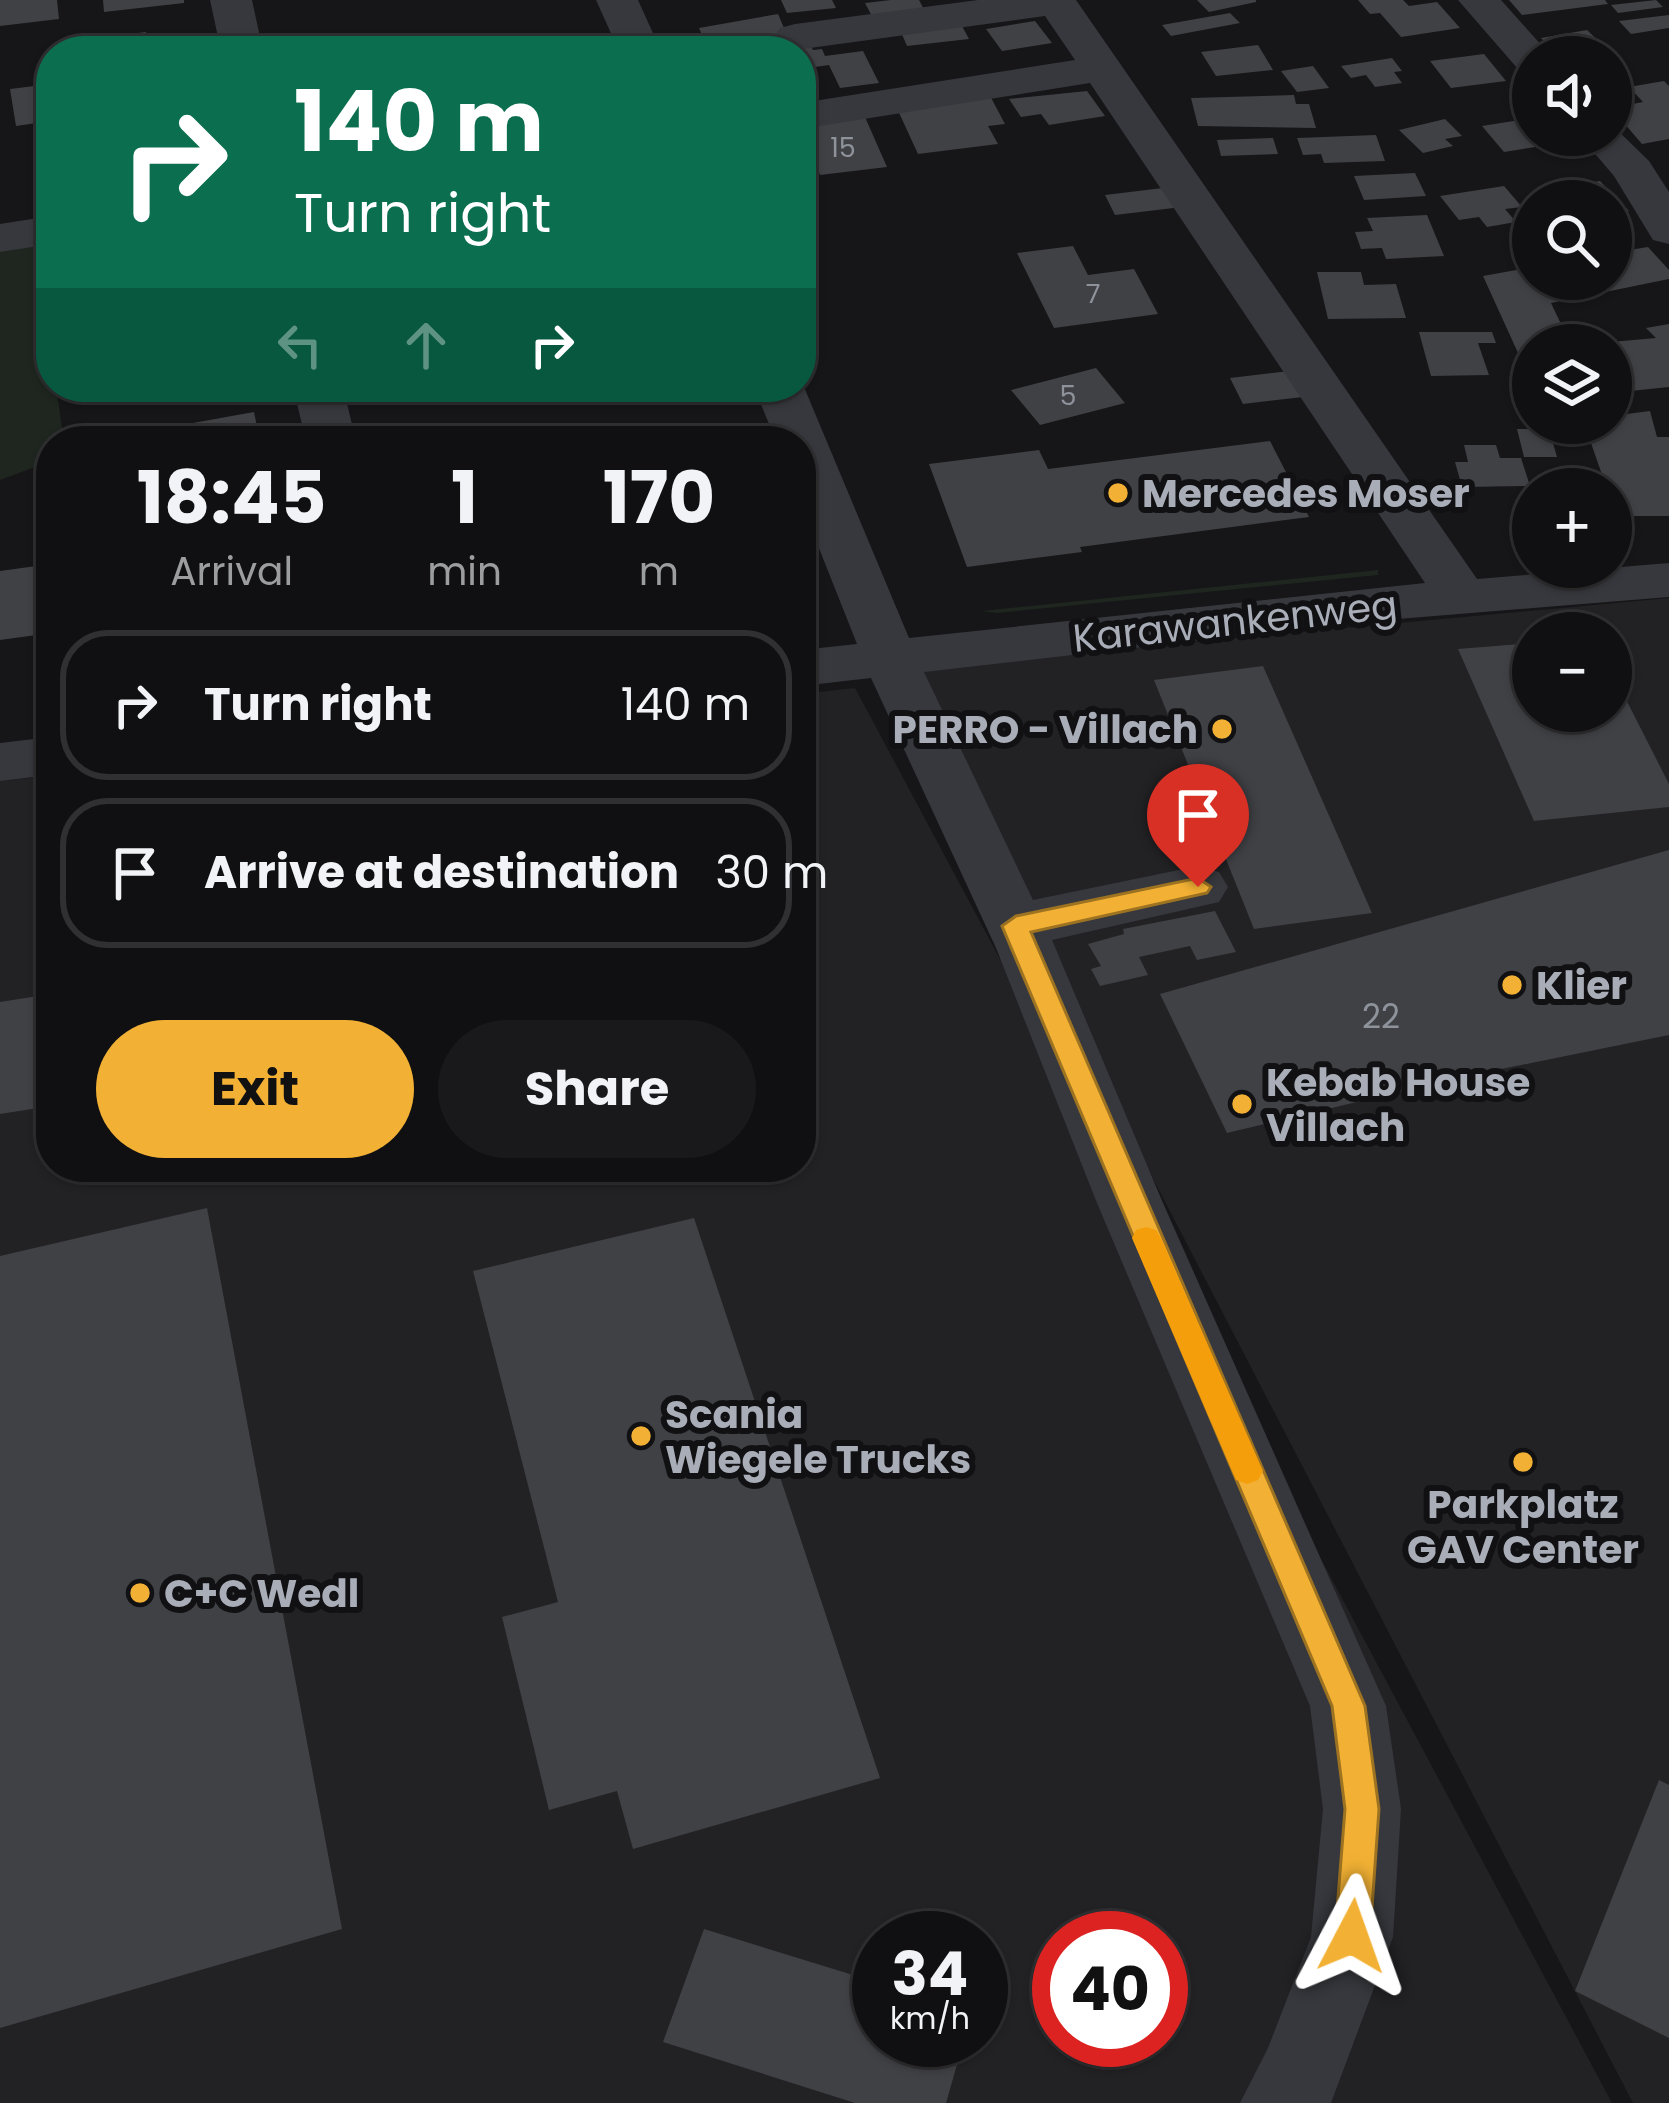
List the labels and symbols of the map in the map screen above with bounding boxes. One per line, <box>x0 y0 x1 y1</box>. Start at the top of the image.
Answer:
house number: 15 <box>830 129 856 166</box>
house number: 7 <box>1086 275 1100 312</box>
house number: 5 <box>1060 377 1076 414</box>
place label: Mercedes Moser <box>1142 466 1470 521</box>
marker: Mercedes Moser <box>1105 480 1131 506</box>
street label: Karawankenweg <box>1070 577 1400 666</box>
place label: PERRO - Villach <box>893 702 1198 757</box>
marker: PERRO - Villach <box>1209 716 1235 742</box>
pin <box>1147 764 1249 887</box>
place label: Klier <box>1536 958 1627 1013</box>
marker: Klier <box>1499 972 1525 998</box>
house number: 22 <box>1362 993 1400 1040</box>
place label: Kebab House Villach <box>1266 1055 1530 1155</box>
marker: Kebab House Villach <box>1229 1091 1255 1117</box>
place label: Scania Wiegele Trucks <box>665 1387 971 1487</box>
marker: Scania Wiegele Trucks <box>628 1423 654 1449</box>
marker: Parkplatz GAV Center <box>1510 1449 1536 1475</box>
place label: Parkplatz GAV Center <box>1407 1477 1639 1577</box>
place label: C+C Wedl <box>164 1566 359 1621</box>
marker: C+C Wedl <box>127 1580 153 1606</box>
position arrow <box>1289 1873 1415 1999</box>
speed limit sign: 40 <box>1032 1911 1188 2067</box>

